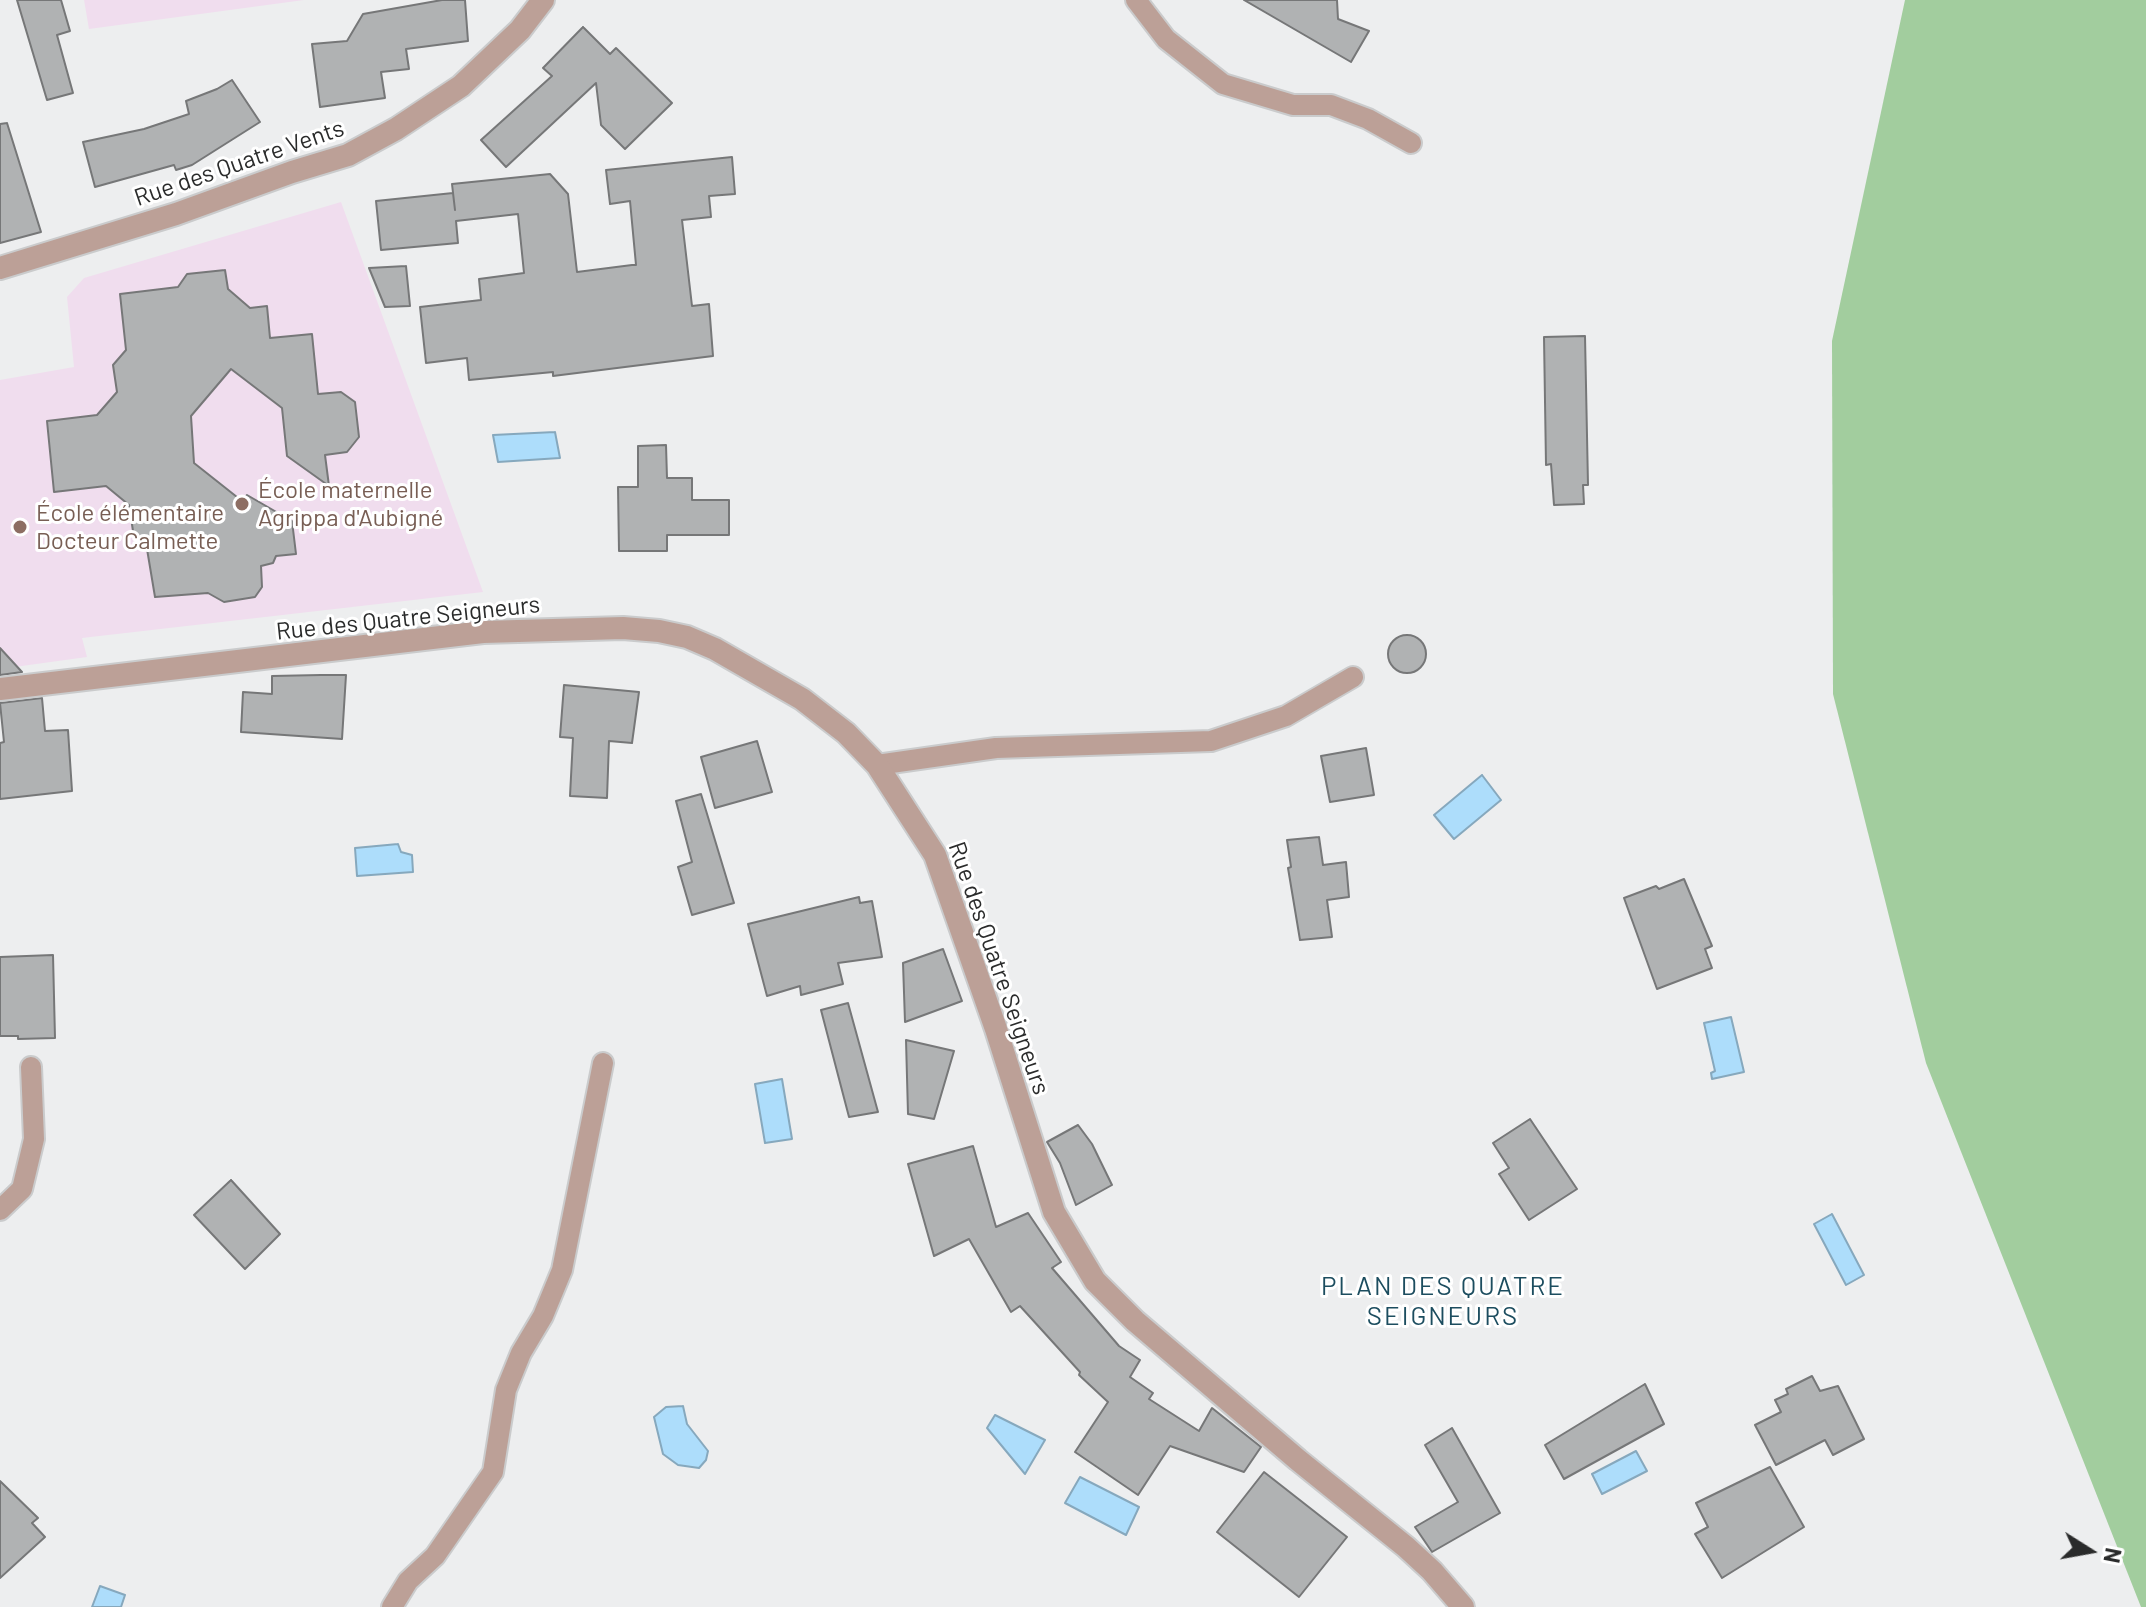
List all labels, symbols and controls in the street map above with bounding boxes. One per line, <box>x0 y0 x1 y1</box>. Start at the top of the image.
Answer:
street label: Rue des Quatre Vents <box>130 114 348 212</box>
place label: École maternelle Agrippa d'Aubigné <box>258 476 443 532</box>
marker: École maternelle Agrippa d'Aubigné <box>233 495 251 513</box>
place label: École élémentaire Docteur Calmette <box>36 499 224 555</box>
marker: École élémentaire Docteur Calmette <box>11 518 29 536</box>
street label: Rue des Quatre Seigneurs <box>275 590 541 646</box>
street label: Rue des Quatre Seigneurs <box>942 838 1056 1098</box>
district label: PLAN DES QUATRE SEIGNEURS <box>1321 1270 1565 1332</box>
north arrow <box>2050 1511 2130 1591</box>
text: N <box>2099 1546 2128 1565</box>

